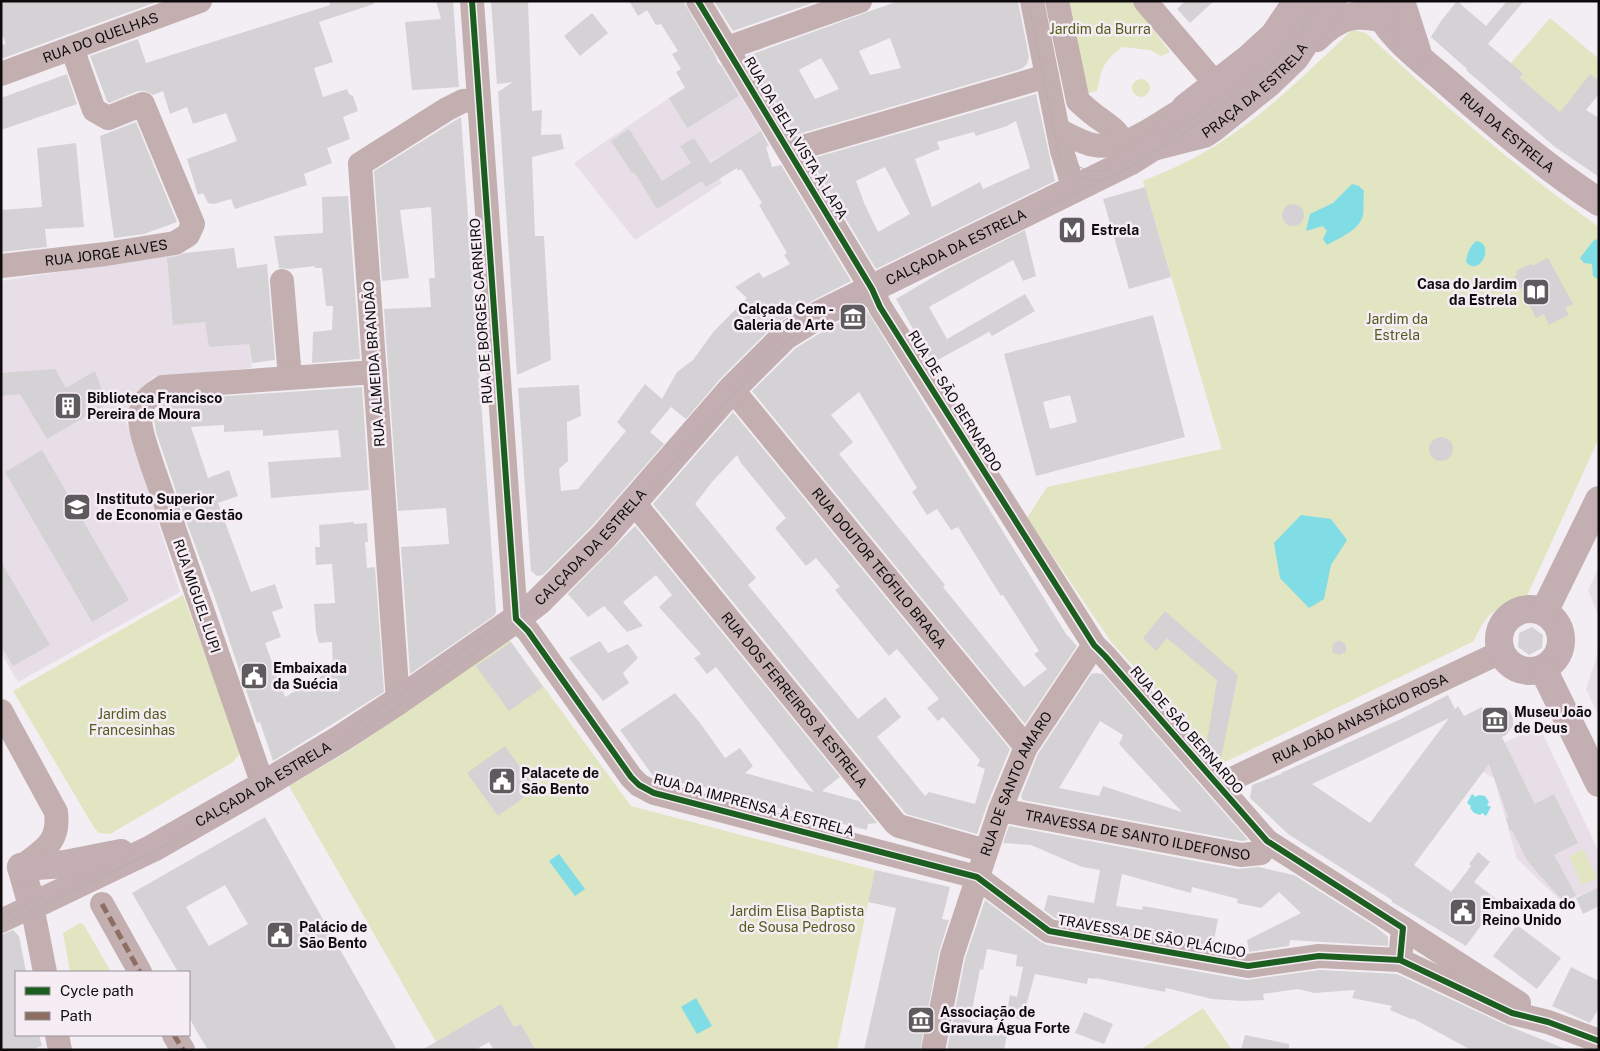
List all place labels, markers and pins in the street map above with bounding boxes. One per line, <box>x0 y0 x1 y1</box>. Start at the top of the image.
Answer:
metro station icon: Estrela <box>1057 215 1087 245</box>
place label: Estrela <box>1091 222 1139 238</box>
place label: Casa do Jardim da Estrela <box>1417 276 1517 308</box>
library icon: Casa do Jardim da Estrela <box>1521 277 1551 307</box>
place label: Calçada Cem - Galeria de Arte <box>733 301 834 333</box>
museum icon: Calçada Cem - Galeria de Arte <box>838 302 868 332</box>
place label: Biblioteca Francisco Pereira de Moura <box>87 390 222 422</box>
building icon: Biblioteca Francisco Pereira de Moura <box>53 391 83 421</box>
place label: Instituto Superior de Economia e Gestão <box>96 491 243 523</box>
school or university icon: Instituto Superior de Economia e Gestão <box>62 492 92 522</box>
place label: Embaixada da Suécia <box>273 660 347 692</box>
public building icon: Embaixada da Suécia <box>239 661 269 691</box>
place label: Museu João de Deus <box>1514 704 1592 736</box>
museum icon: Museu João de Deus <box>1480 705 1510 735</box>
place label: Palacete de São Bento <box>521 765 599 797</box>
public building icon: Palacete de São Bento <box>487 766 517 796</box>
place label: Embaixada do Reino Unido <box>1482 896 1575 928</box>
public building icon: Embaixada do Reino Unido <box>1448 897 1478 927</box>
place label: Palácio de São Bento <box>299 919 367 951</box>
public building icon: Palácio de São Bento <box>265 920 295 950</box>
place label: Associação de Gravura Água Forte <box>940 1004 1070 1036</box>
museum icon: Associação de Gravura Água Forte <box>906 1005 936 1035</box>

